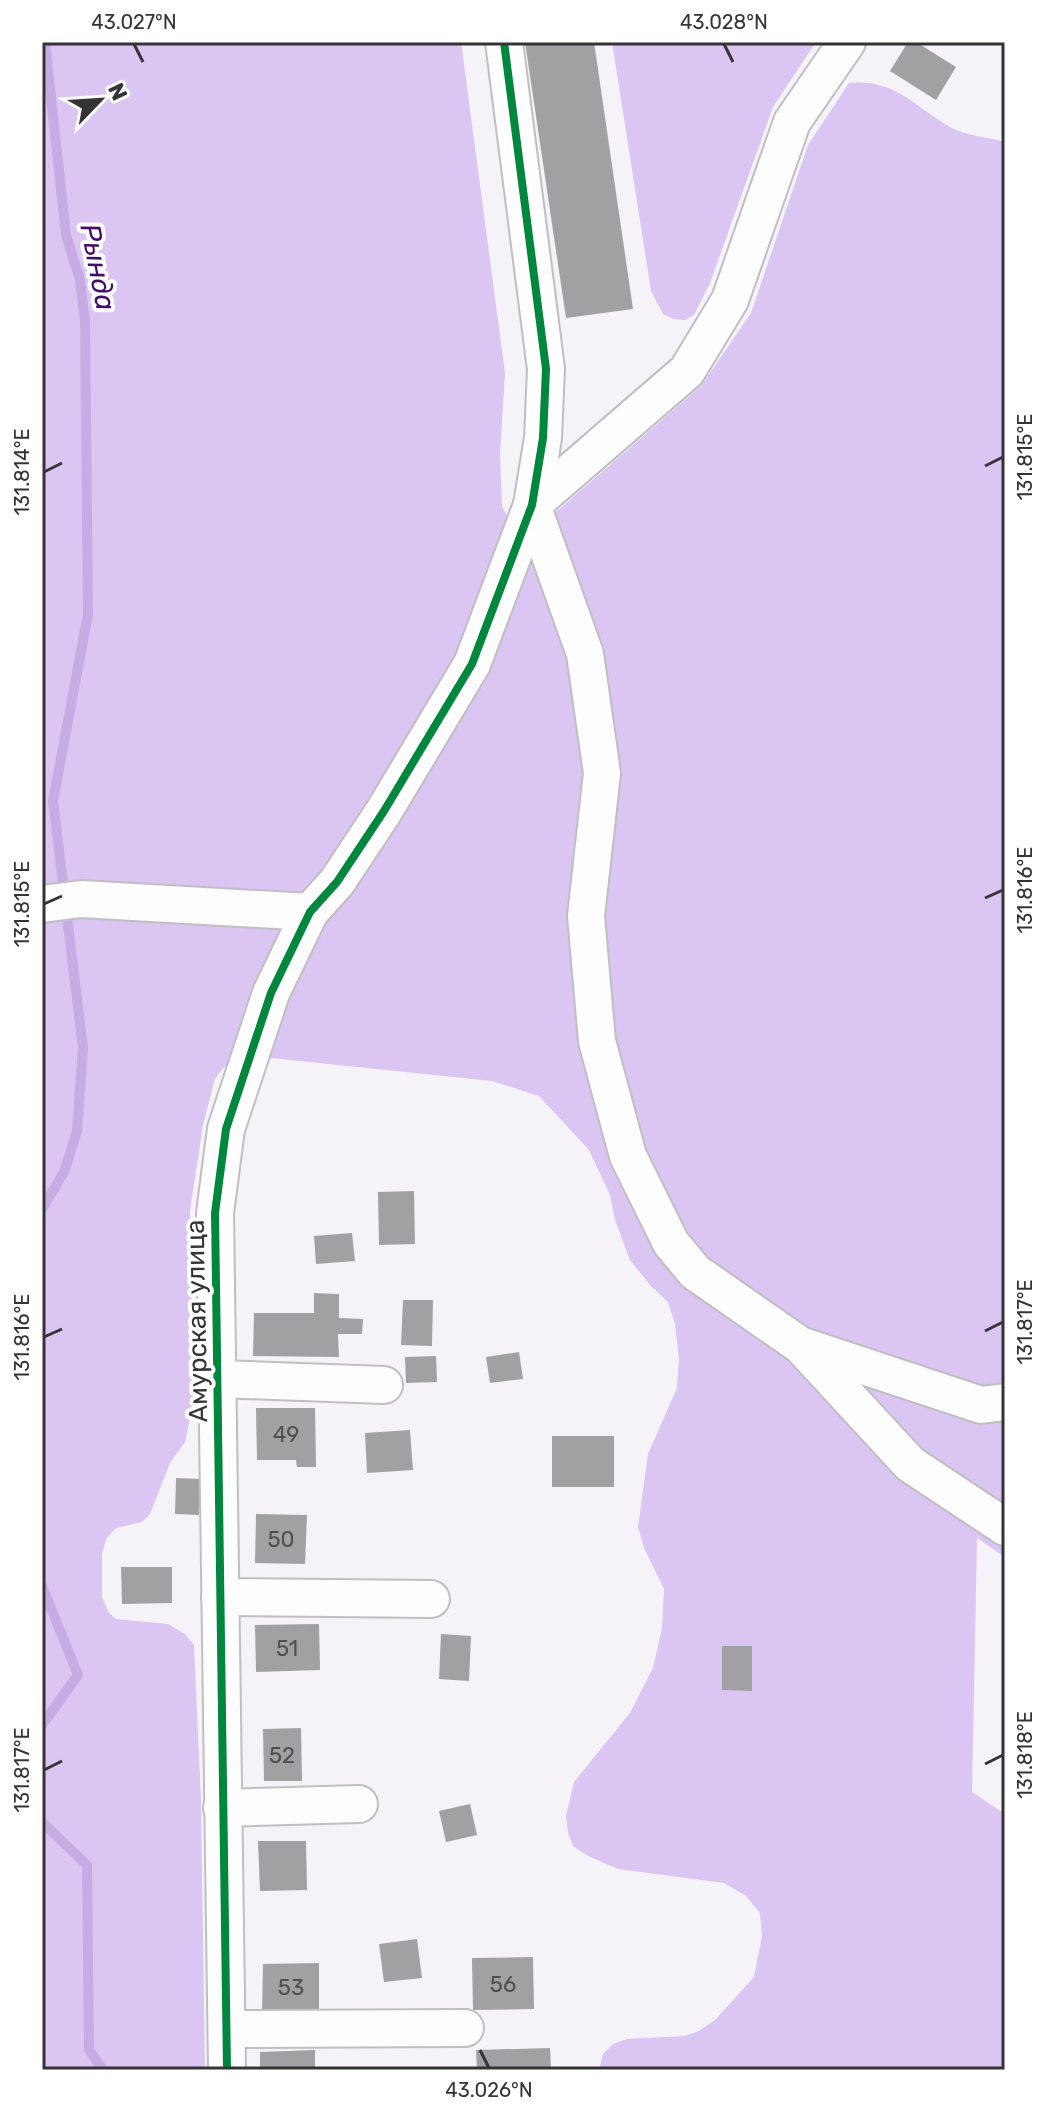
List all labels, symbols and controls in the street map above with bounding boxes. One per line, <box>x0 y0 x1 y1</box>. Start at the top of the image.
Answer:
text: 43.027°N <box>91 10 177 34</box>
text: 43.028°N <box>680 10 768 34</box>
north arrow <box>60 60 140 140</box>
text: N <box>102 79 133 105</box>
water label: Рында <box>73 221 123 313</box>
text: 131.815°E <box>1013 414 1037 500</box>
text: 131.814°E <box>10 428 34 516</box>
text: 131.816°E <box>1013 847 1037 933</box>
text: 131.815°E <box>10 861 34 947</box>
street label: Амурская улица <box>180 1219 214 1423</box>
text: 131.817°E <box>1013 1279 1037 1365</box>
text: 131.816°E <box>10 1294 34 1380</box>
house number: 49 <box>273 1421 299 1448</box>
house number: 50 <box>267 1526 295 1553</box>
house number: 51 <box>276 1635 298 1662</box>
text: 131.818°E <box>1013 1711 1037 1799</box>
text: 131.817°E <box>10 1727 34 1813</box>
house number: 52 <box>269 1742 295 1769</box>
house number: 56 <box>490 1971 516 1998</box>
house number: 53 <box>278 1974 304 2001</box>
text: 43.026°N <box>445 2078 533 2102</box>

